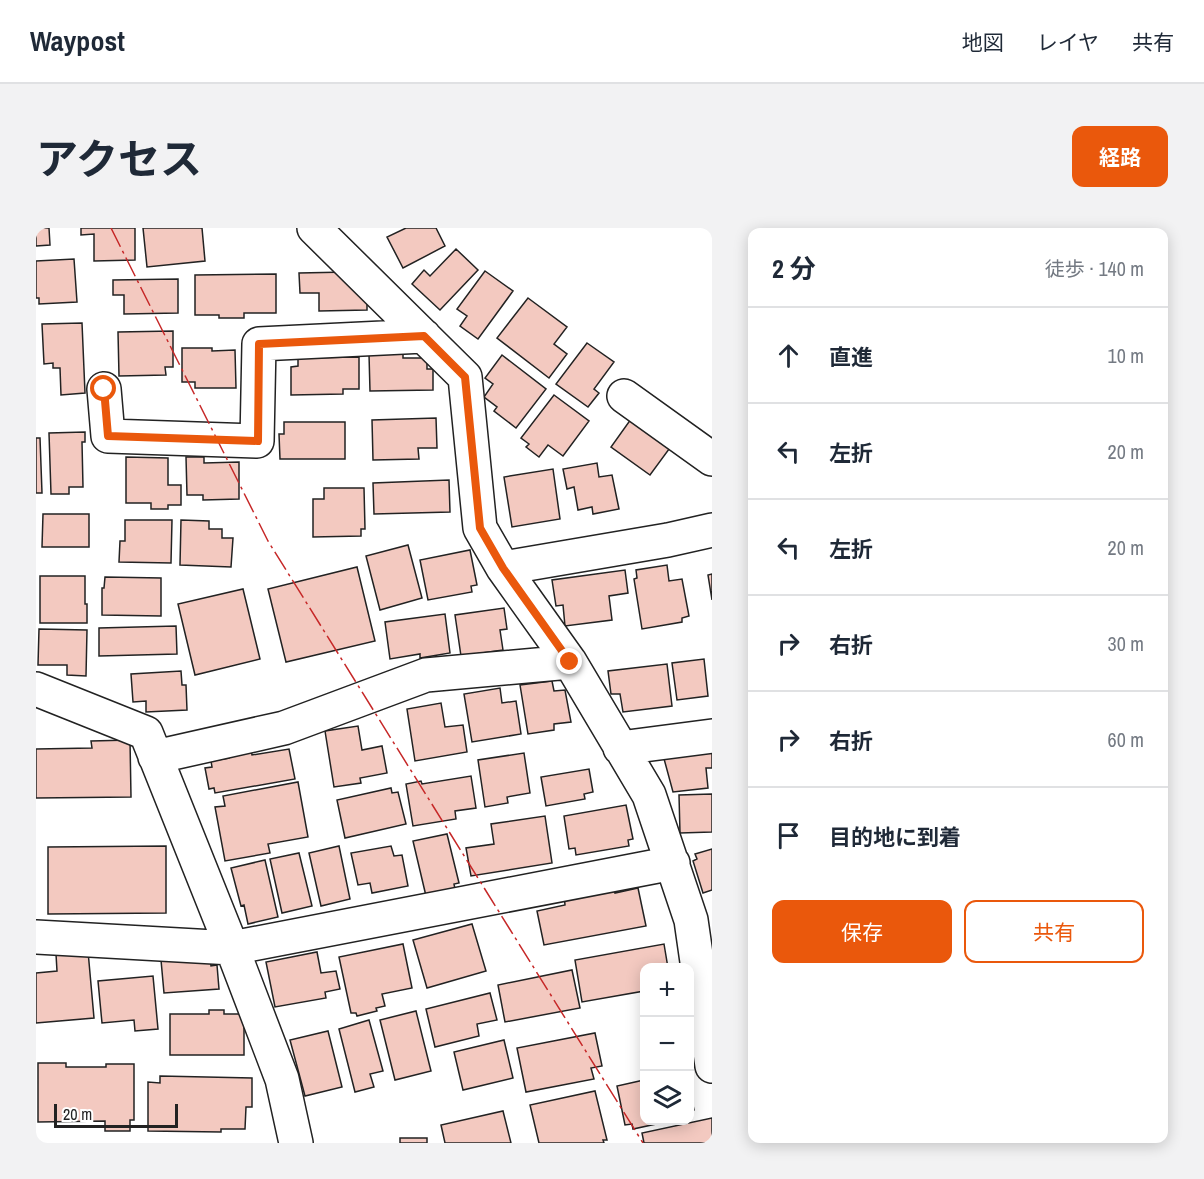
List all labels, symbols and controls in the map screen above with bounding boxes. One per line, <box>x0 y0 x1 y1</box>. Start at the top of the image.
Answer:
text: Waypost <box>30 22 125 60</box>
text: 地図 <box>962 28 1004 57</box>
text: レイヤ <box>1037 28 1099 57</box>
text: 共有 <box>1132 28 1174 57</box>
button: 経路 <box>1072 126 1168 187</box>
text: アクセス <box>36 131 202 187</box>
text: 2 分 <box>772 251 816 286</box>
text: 徒歩 · 140 m <box>1045 255 1144 282</box>
icon: ahead <box>772 339 805 372</box>
text: 直進 <box>829 342 873 372</box>
text: 10 m <box>1108 342 1144 369</box>
route start <box>90 375 116 401</box>
icon: left <box>772 435 805 468</box>
text: 左折 <box>829 438 873 468</box>
text: 20 m <box>1108 438 1144 465</box>
icon: left <box>772 531 805 564</box>
text: 左折 <box>829 534 873 564</box>
text: 20 m <box>1108 534 1144 561</box>
icon: right <box>772 627 805 660</box>
text: 右折 <box>829 630 873 660</box>
text: 30 m <box>1108 630 1144 657</box>
route end <box>556 648 582 674</box>
icon: right <box>772 723 805 756</box>
text: 右折 <box>829 726 873 756</box>
text: 60 m <box>1108 726 1144 753</box>
icon: arrive <box>772 819 805 852</box>
text: 目的地に到着 <box>829 822 961 852</box>
button: 保存 <box>772 900 952 963</box>
button: 共有 <box>964 900 1144 963</box>
map controls <box>640 963 694 1125</box>
button: + <box>640 963 694 1017</box>
button: − <box>640 1017 694 1071</box>
button: layers <box>640 1071 694 1125</box>
scale bar <box>54 1101 178 1128</box>
text: 20 m <box>63 1103 92 1125</box>

